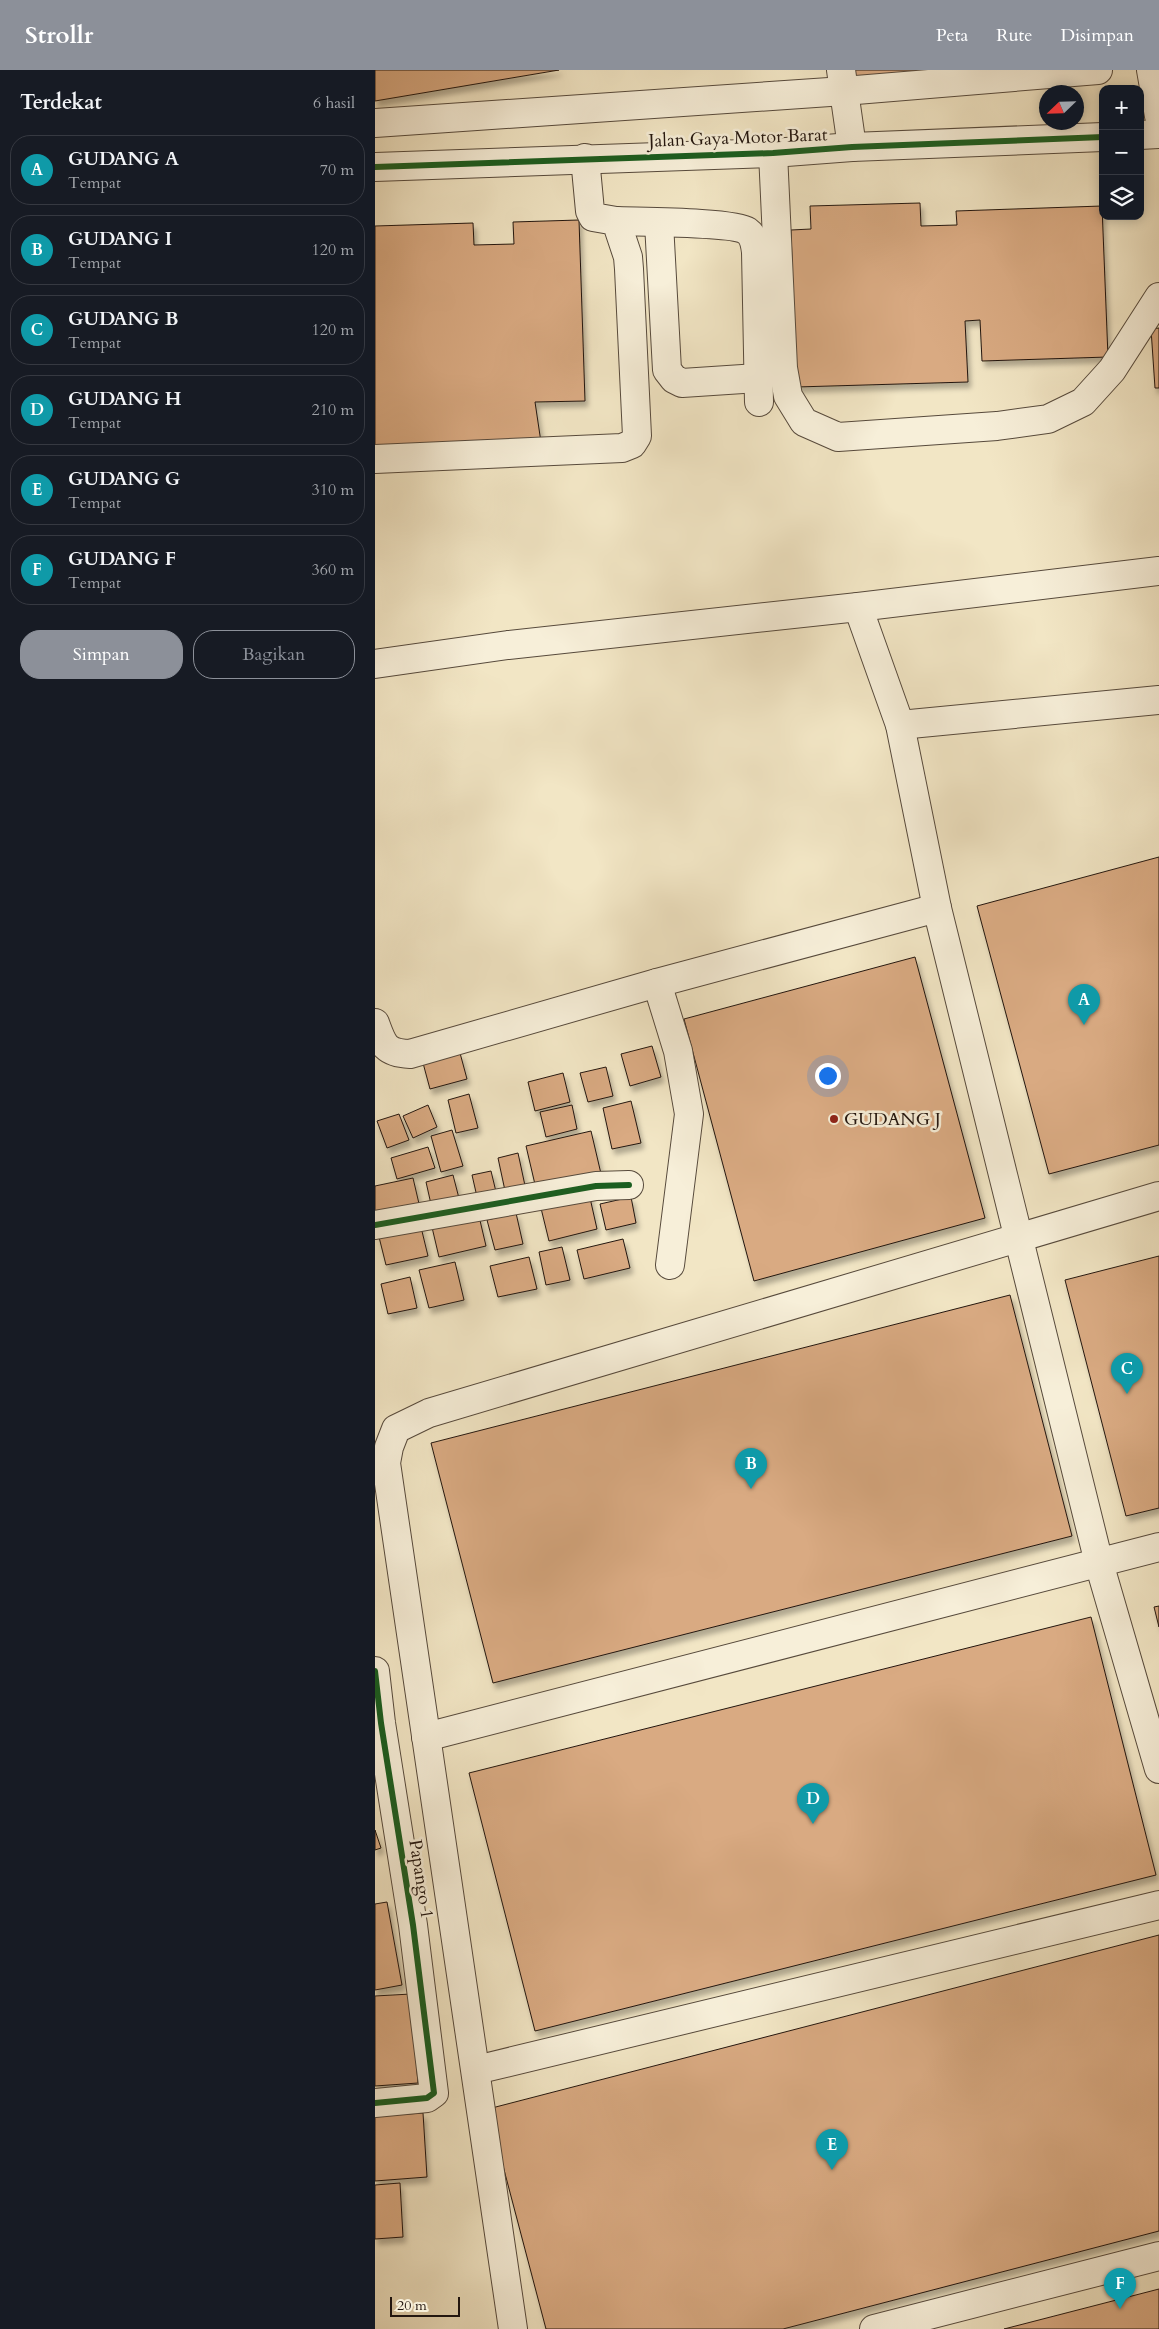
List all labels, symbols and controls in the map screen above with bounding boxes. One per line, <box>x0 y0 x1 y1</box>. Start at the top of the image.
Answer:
text: Strollr <box>25 19 93 52</box>
text: Peta <box>936 23 968 48</box>
text: Rute <box>996 23 1032 48</box>
text: Disimpan <box>1060 23 1134 48</box>
north arrow <box>1039 85 1084 130</box>
map controls <box>1099 85 1144 220</box>
button: + <box>1099 85 1144 130</box>
text: Terdekat <box>20 88 102 117</box>
text: 6 hasil <box>313 92 355 114</box>
street label: Jalan Gaya Motor Barat <box>645 122 828 154</box>
button: − <box>1099 130 1144 175</box>
text: GUDANG A <box>68 146 179 172</box>
text: A <box>31 159 43 181</box>
text: 70 m <box>320 159 354 181</box>
text: Tempat <box>68 172 121 194</box>
button: layers <box>1099 175 1144 220</box>
text: GUDANG I <box>68 226 172 252</box>
text: B <box>31 239 43 261</box>
text: 120 m <box>312 239 354 261</box>
text: Tempat <box>68 252 121 274</box>
text: GUDANG B <box>68 306 178 332</box>
text: C <box>31 319 43 341</box>
text: 120 m <box>312 319 354 341</box>
text: Tempat <box>68 332 121 354</box>
text: GUDANG H <box>68 386 181 412</box>
text: D <box>30 399 44 421</box>
text: 210 m <box>312 399 354 421</box>
text: Tempat <box>68 412 121 434</box>
text: GUDANG G <box>68 466 180 492</box>
text: E <box>32 479 42 501</box>
text: 310 m <box>312 479 354 501</box>
text: Tempat <box>68 492 121 514</box>
text: GUDANG F <box>68 546 176 572</box>
text: F <box>32 559 42 581</box>
text: 360 m <box>312 559 354 581</box>
text: Tempat <box>68 572 121 594</box>
button: Simpan <box>20 630 183 679</box>
button: Bagikan <box>193 630 355 679</box>
pin: A <box>1068 984 1100 1025</box>
your location <box>815 1063 841 1089</box>
place label: GUDANG J <box>844 1107 941 1132</box>
marker: GUDANG J <box>828 1113 840 1125</box>
pin: C <box>1111 1353 1143 1394</box>
pin: B <box>735 1448 767 1489</box>
pin: D <box>797 1783 829 1824</box>
street label: Papango 1 <box>402 1838 440 1920</box>
pin: E <box>816 2129 848 2170</box>
pin: F <box>1104 2268 1136 2309</box>
scale bar <box>390 2294 460 2317</box>
text: 20 m <box>397 2296 427 2315</box>

